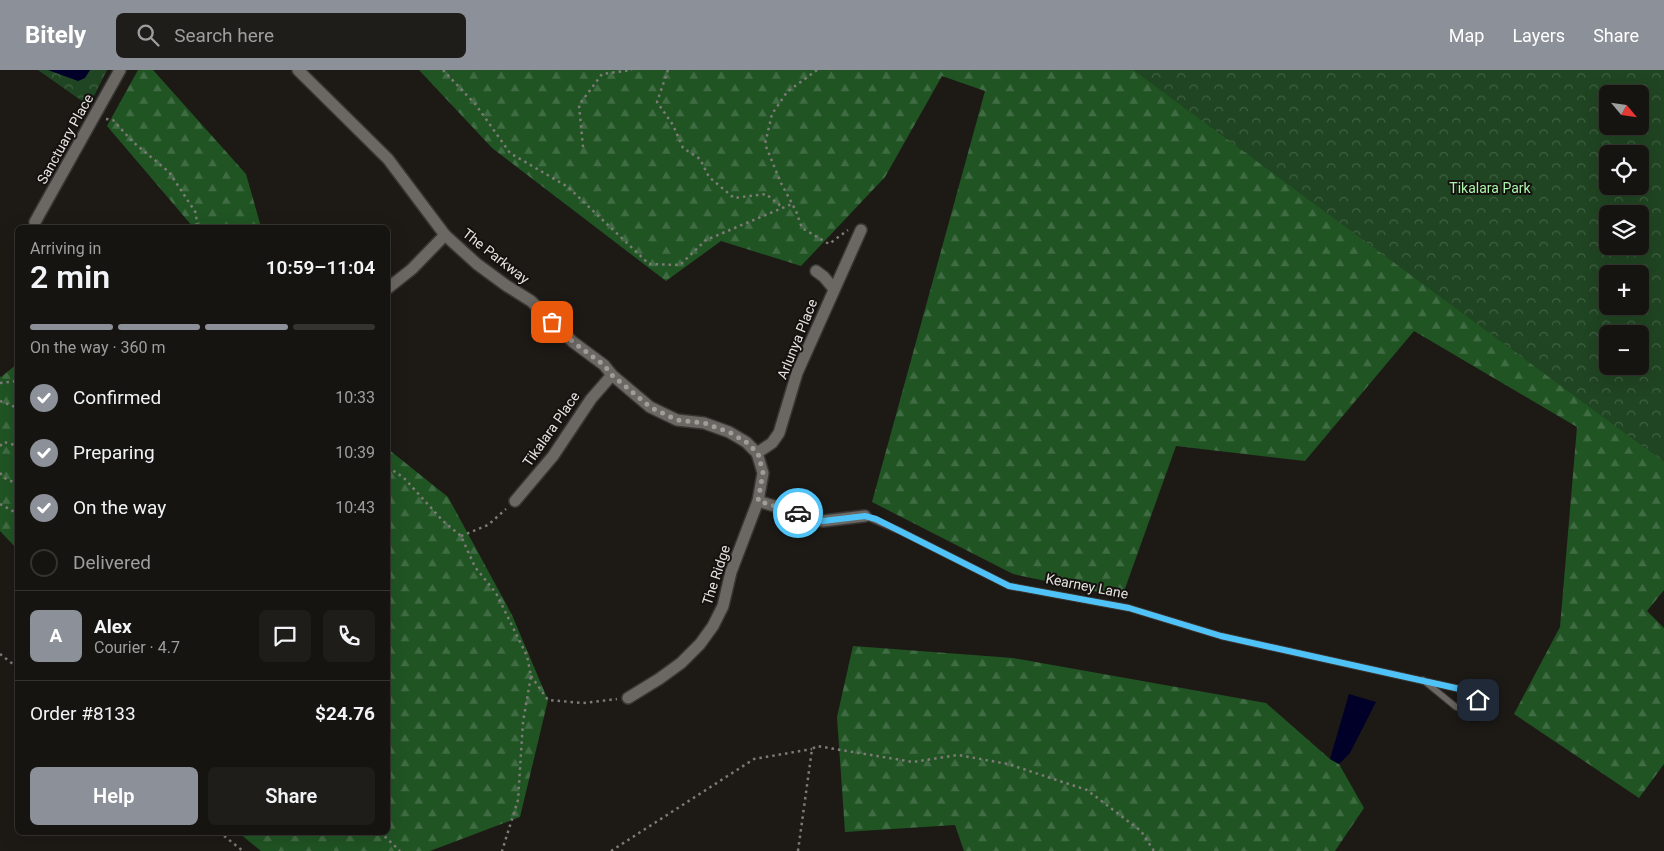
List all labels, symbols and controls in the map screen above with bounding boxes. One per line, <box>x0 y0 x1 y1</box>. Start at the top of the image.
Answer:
search box <box>116 13 466 58</box>
text: Bitely <box>25 21 86 49</box>
icon: search <box>134 21 162 49</box>
text: Search here <box>174 24 274 47</box>
text: Map <box>1449 25 1484 46</box>
text: Layers <box>1512 25 1565 46</box>
text: Share <box>1593 25 1639 46</box>
north arrow <box>1599 85 1649 135</box>
map controls <box>1599 85 1649 375</box>
street label: Sanctuary Place <box>34 91 96 187</box>
button: locate <box>1599 145 1649 195</box>
park label: Tikalara Park <box>1449 180 1532 196</box>
button: layers <box>1599 205 1649 255</box>
street label: The Parkway <box>460 225 533 287</box>
text: Arriving in <box>30 239 101 258</box>
text: 10:59–11:04 <box>266 256 375 279</box>
text: 2 min <box>30 258 110 296</box>
button: + <box>1599 265 1649 315</box>
street label: Arlunya Place <box>774 297 820 381</box>
pin <box>531 301 573 343</box>
icon: bag <box>538 308 566 336</box>
button: − <box>1599 325 1649 375</box>
text: On the way · 360 m <box>30 338 166 357</box>
icon: check <box>30 384 58 412</box>
text: Confirmed <box>73 386 161 409</box>
text: 10:33 <box>335 388 375 407</box>
street label: Tikalara Place <box>519 389 583 469</box>
icon: check <box>30 439 58 467</box>
text: Preparing <box>73 441 155 464</box>
text: 10:39 <box>335 443 375 462</box>
courier <box>773 488 823 538</box>
icon: check <box>30 494 58 522</box>
text: On the way <box>73 496 166 519</box>
text: 10:43 <box>335 498 375 517</box>
icon: car <box>784 499 812 527</box>
street label: The Ridge <box>699 543 733 607</box>
text: Delivered <box>73 551 151 574</box>
street label: Kearney Lane <box>1044 570 1130 602</box>
button: chat <box>259 610 311 662</box>
button: phone <box>323 610 375 662</box>
text: Alex <box>94 615 132 638</box>
text: A <box>50 624 62 647</box>
text: Courier · 4.7 <box>94 638 180 657</box>
pin <box>1457 679 1499 721</box>
icon: home <box>1464 686 1492 714</box>
text: Order #8133 <box>30 702 136 725</box>
text: $24.76 <box>315 702 375 725</box>
button: Help <box>30 767 198 825</box>
button: Share <box>208 767 375 825</box>

